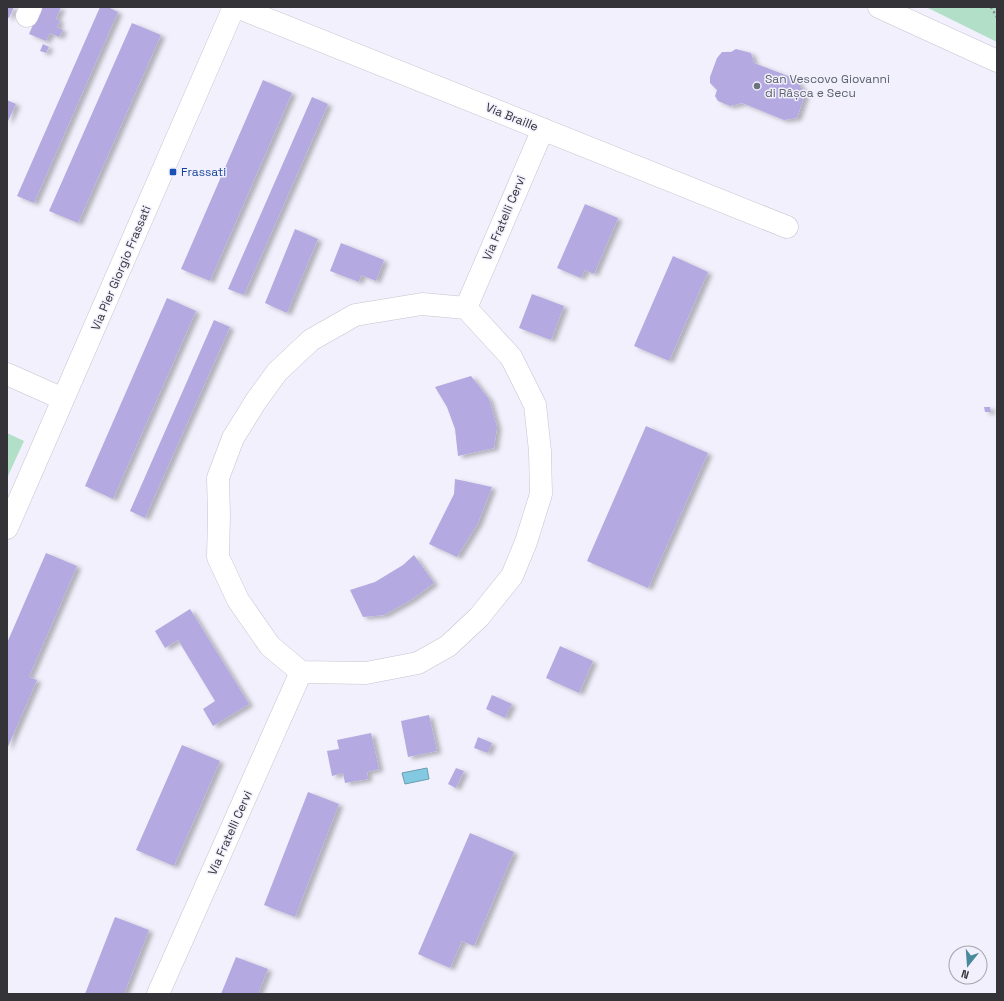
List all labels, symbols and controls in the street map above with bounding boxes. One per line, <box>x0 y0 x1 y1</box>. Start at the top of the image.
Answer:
place label: San Vescovo Giovanni di Râșca e Secu <box>765 71 890 101</box>
marker: San Vescovo Giovanni di Râșca e Secu <box>752 81 762 91</box>
street label: Via Braille <box>483 99 541 135</box>
place label: Frassati <box>181 164 226 180</box>
marker: Frassati <box>168 167 178 177</box>
street label: Via Fratelli Cervi <box>479 173 529 263</box>
street label: Via Pier Giorgio Frassati <box>87 203 155 333</box>
street label: Via Fratelli Cervi <box>204 788 256 878</box>
north arrow <box>948 945 988 985</box>
text: N <box>960 967 971 982</box>

